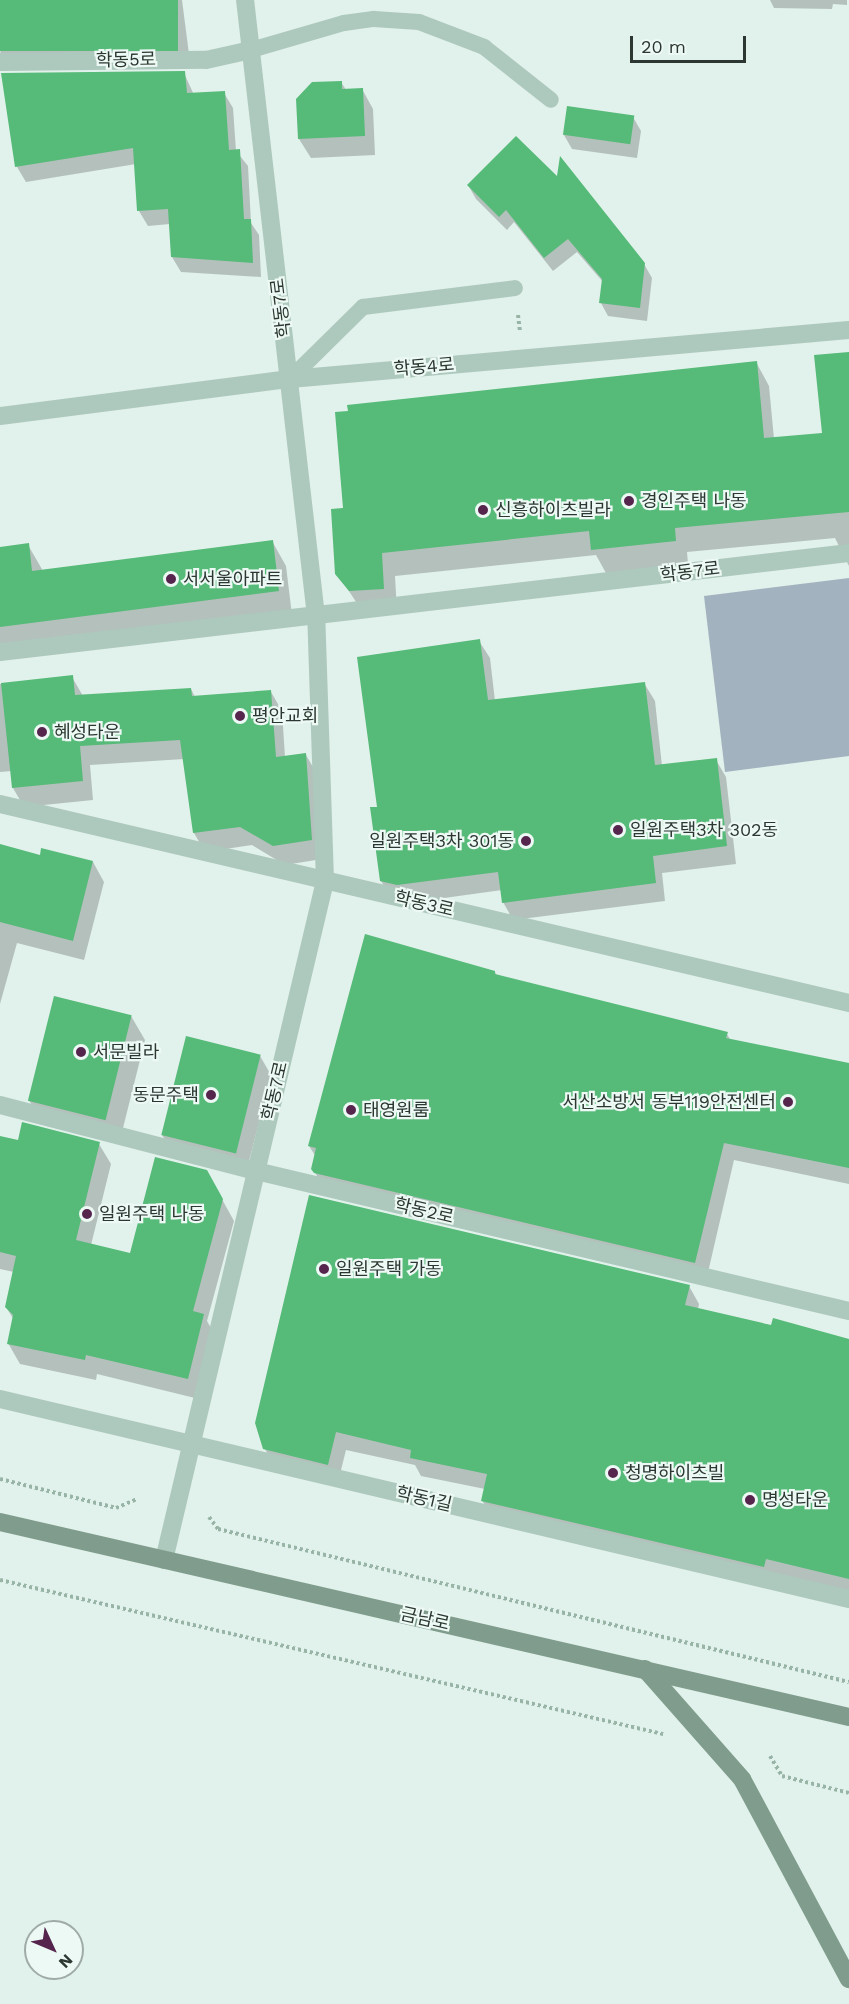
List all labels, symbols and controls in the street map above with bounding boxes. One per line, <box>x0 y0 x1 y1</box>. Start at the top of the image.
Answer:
scale bar <box>633 24 748 62</box>
text: 20 m <box>641 36 686 57</box>
street label: 학동5로 <box>96 49 156 71</box>
street label: 학동7로 <box>267 277 295 339</box>
street label: 학동4로 <box>393 354 455 380</box>
place label: 경인주택 나동 <box>641 490 746 512</box>
marker: 경인주택 나동 <box>622 494 636 508</box>
place label: 신흥하이츠빌라 <box>495 499 611 521</box>
marker: 신흥하이츠빌라 <box>476 503 490 517</box>
street label: 학동7로 <box>659 558 721 586</box>
place label: 서서울아파트 <box>183 568 282 590</box>
marker: 서서울아파트 <box>164 572 178 586</box>
place label: 평안교회 <box>252 705 318 727</box>
marker: 평안교회 <box>233 709 247 723</box>
place label: 혜성타운 <box>54 721 120 743</box>
marker: 혜성타운 <box>35 725 49 739</box>
place label: 일원주택3차 302동 <box>630 819 778 841</box>
marker: 일원주택3차 302동 <box>611 823 625 837</box>
place label: 일원주택3차 301동 <box>369 830 514 852</box>
marker: 일원주택3차 301동 <box>519 834 533 848</box>
street label: 학동3로 <box>392 887 456 921</box>
place label: 서문빌라 <box>93 1041 159 1063</box>
marker: 서문빌라 <box>74 1045 88 1059</box>
street label: 학동7로 <box>258 1059 292 1123</box>
place label: 동문주택 <box>133 1084 199 1106</box>
marker: 동문주택 <box>204 1088 218 1102</box>
place label: 서산소방서 동부119안전센터 <box>563 1091 776 1113</box>
marker: 서산소방서 동부119안전센터 <box>781 1095 795 1109</box>
place label: 태영원룸 <box>363 1099 429 1121</box>
marker: 태영원룸 <box>344 1103 358 1117</box>
street label: 학동2로 <box>392 1194 456 1228</box>
place label: 일원주택 나동 <box>99 1203 204 1225</box>
marker: 일원주택 나동 <box>80 1207 94 1221</box>
place label: 일원주택 가동 <box>336 1258 441 1280</box>
marker: 일원주택 가동 <box>317 1262 331 1276</box>
place label: 청명하이츠빌 <box>625 1462 724 1484</box>
marker: 청명하이츠빌 <box>606 1466 620 1480</box>
street label: 학동1길 <box>394 1482 454 1516</box>
place label: 명성타운 <box>762 1489 828 1511</box>
marker: 명성타운 <box>743 1493 757 1507</box>
street label: 금남로 <box>398 1603 452 1635</box>
north arrow <box>24 1920 84 1980</box>
text: N <box>55 1951 77 1972</box>

